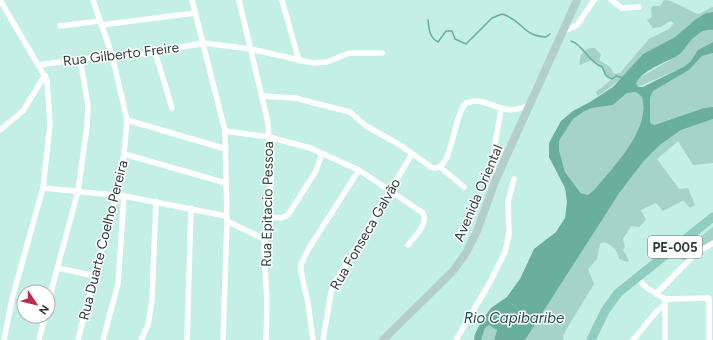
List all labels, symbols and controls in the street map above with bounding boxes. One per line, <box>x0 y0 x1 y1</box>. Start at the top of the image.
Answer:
street label: Rua Gilberto Freire <box>62 39 181 70</box>
street label: Rua Epitacio Pessoa <box>258 141 277 267</box>
street label: Avenida Oriental <box>450 142 507 244</box>
street label: Rua Duarte Coelho Pereira <box>75 158 132 322</box>
street label: Rua Fonseca Galvão <box>327 175 404 293</box>
road number: PE-005 <box>648 236 702 258</box>
north arrow <box>16 284 56 324</box>
text: N <box>36 302 52 317</box>
water label: Rio Capibaribe <box>464 309 564 327</box>

